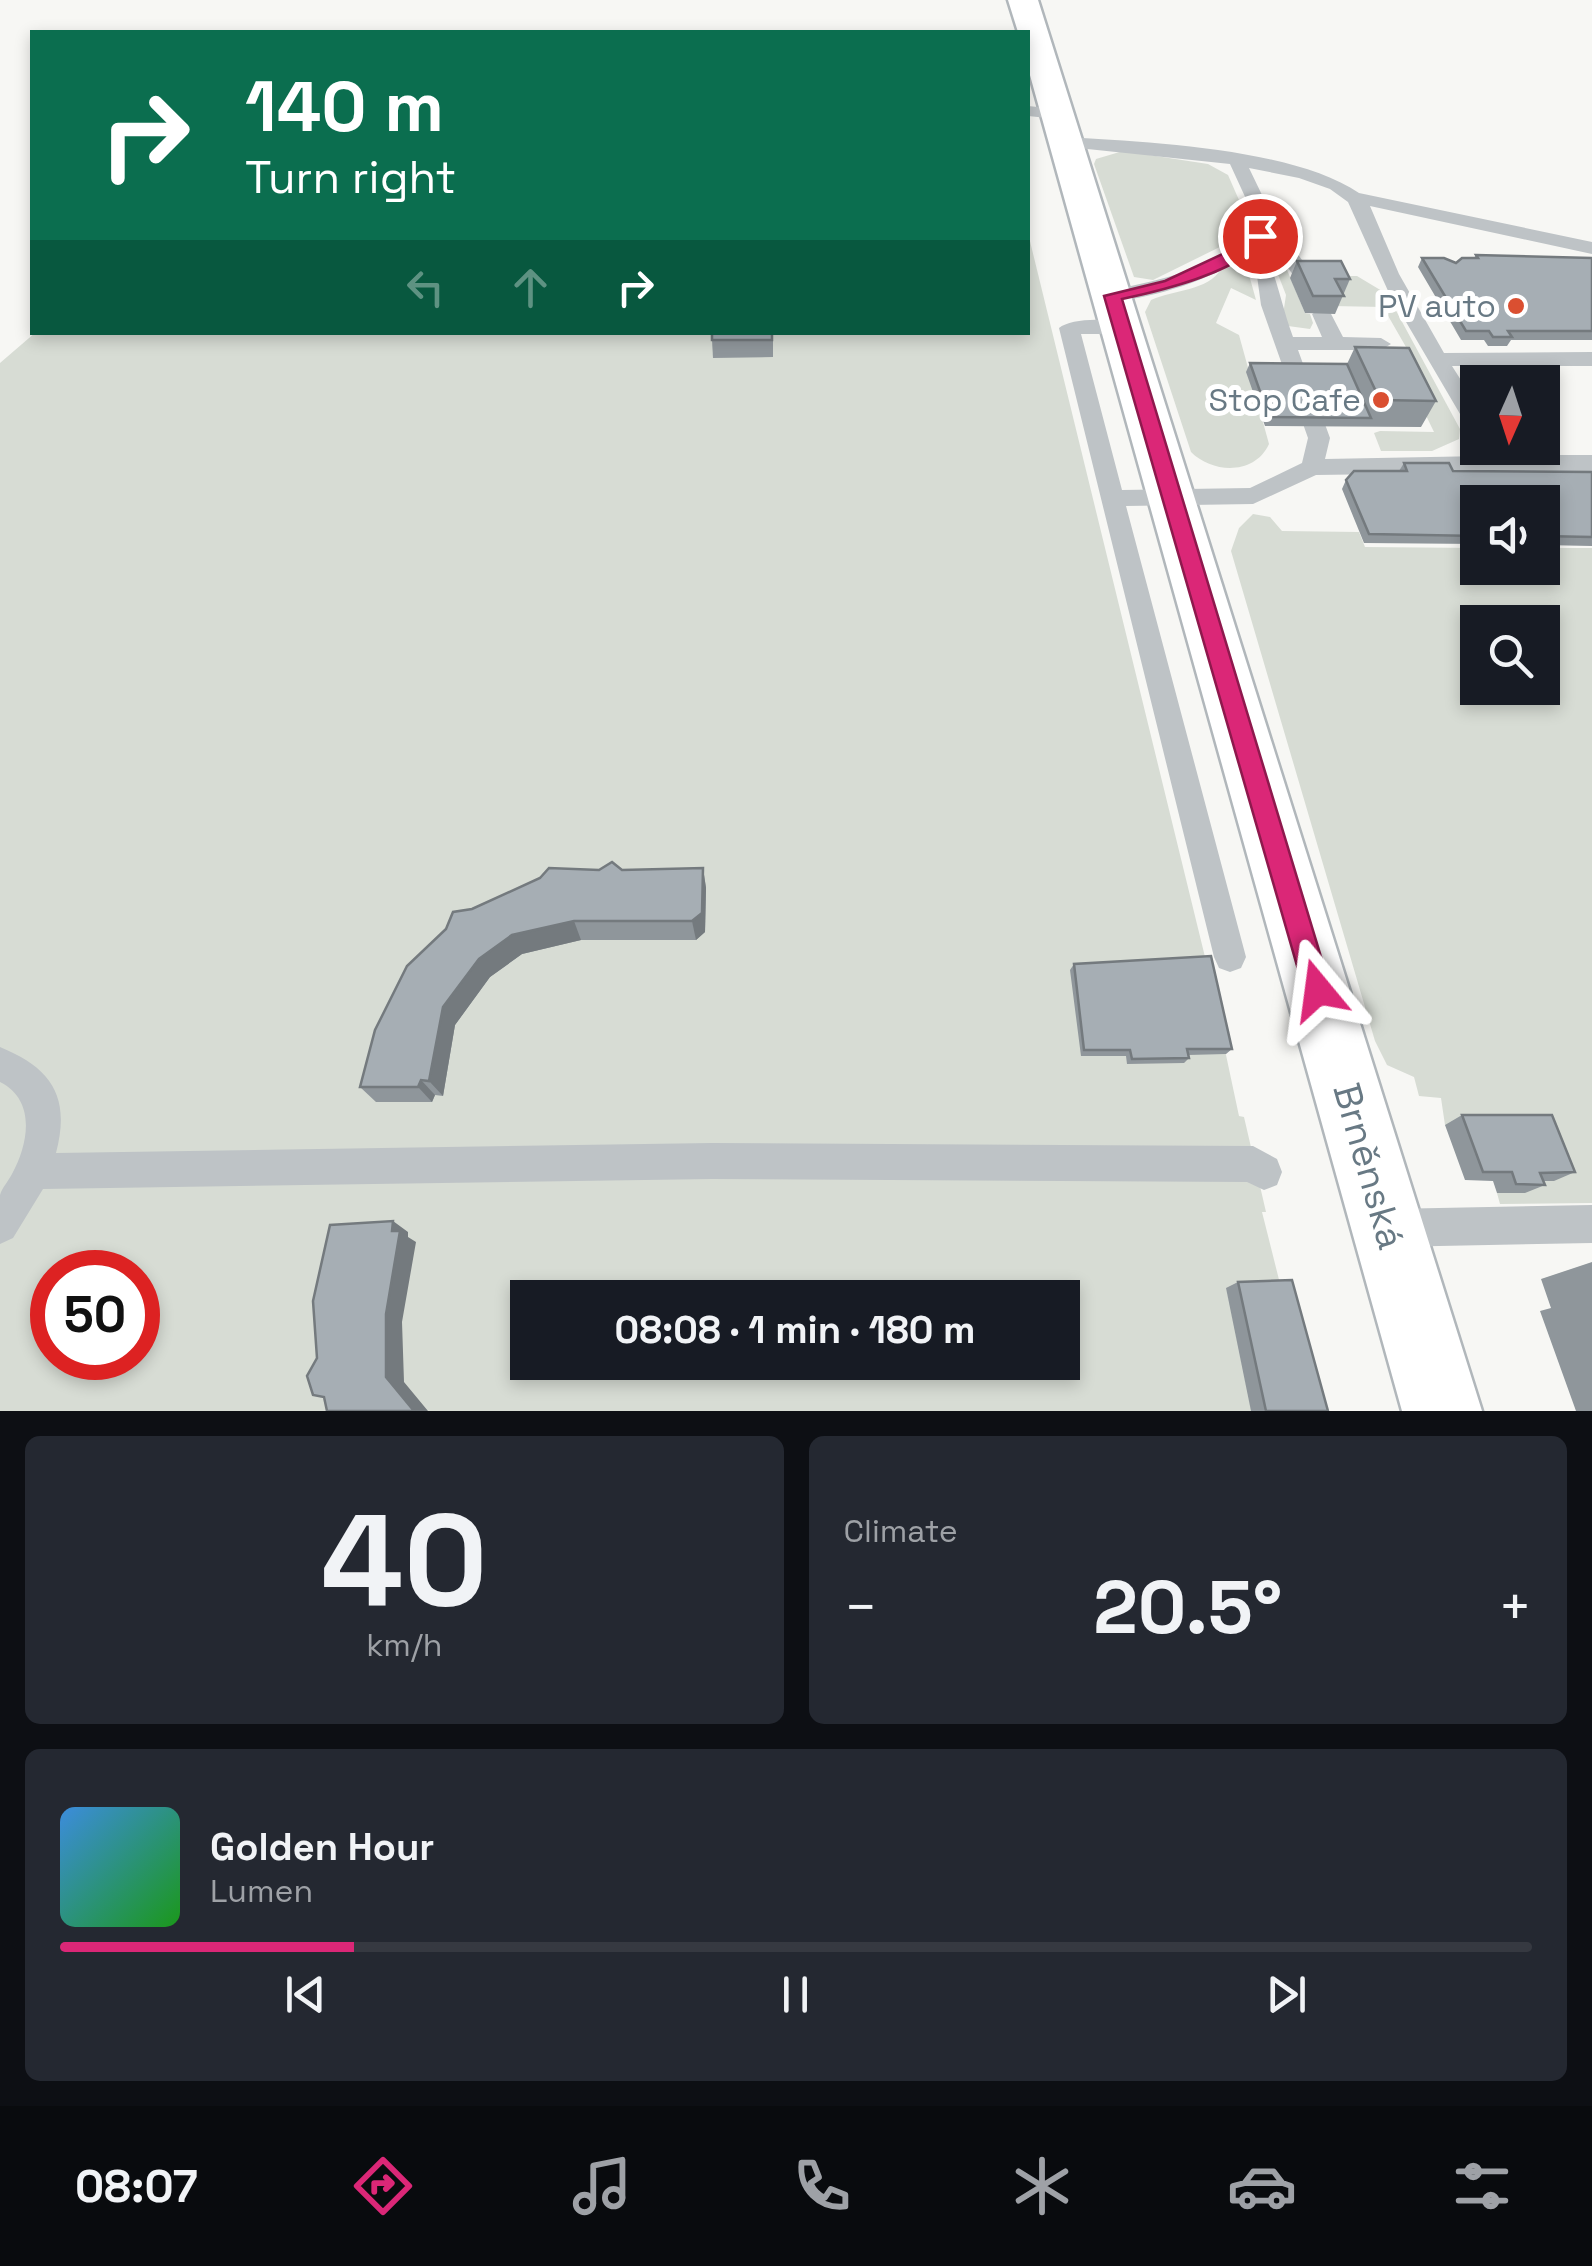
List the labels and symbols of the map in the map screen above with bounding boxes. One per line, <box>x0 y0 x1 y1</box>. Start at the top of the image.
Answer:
pin <box>1218 194 1303 279</box>
place label: PV auto <box>1378 286 1496 326</box>
marker: PV auto <box>1505 295 1527 317</box>
north arrow <box>1460 365 1560 465</box>
place label: Stop Cafe <box>1208 380 1361 420</box>
marker: Stop Cafe <box>1370 389 1392 411</box>
position arrow <box>1266 938 1370 1042</box>
street label: Brněnská <box>1322 1077 1416 1255</box>
speed limit sign: 50 <box>30 1250 160 1380</box>

